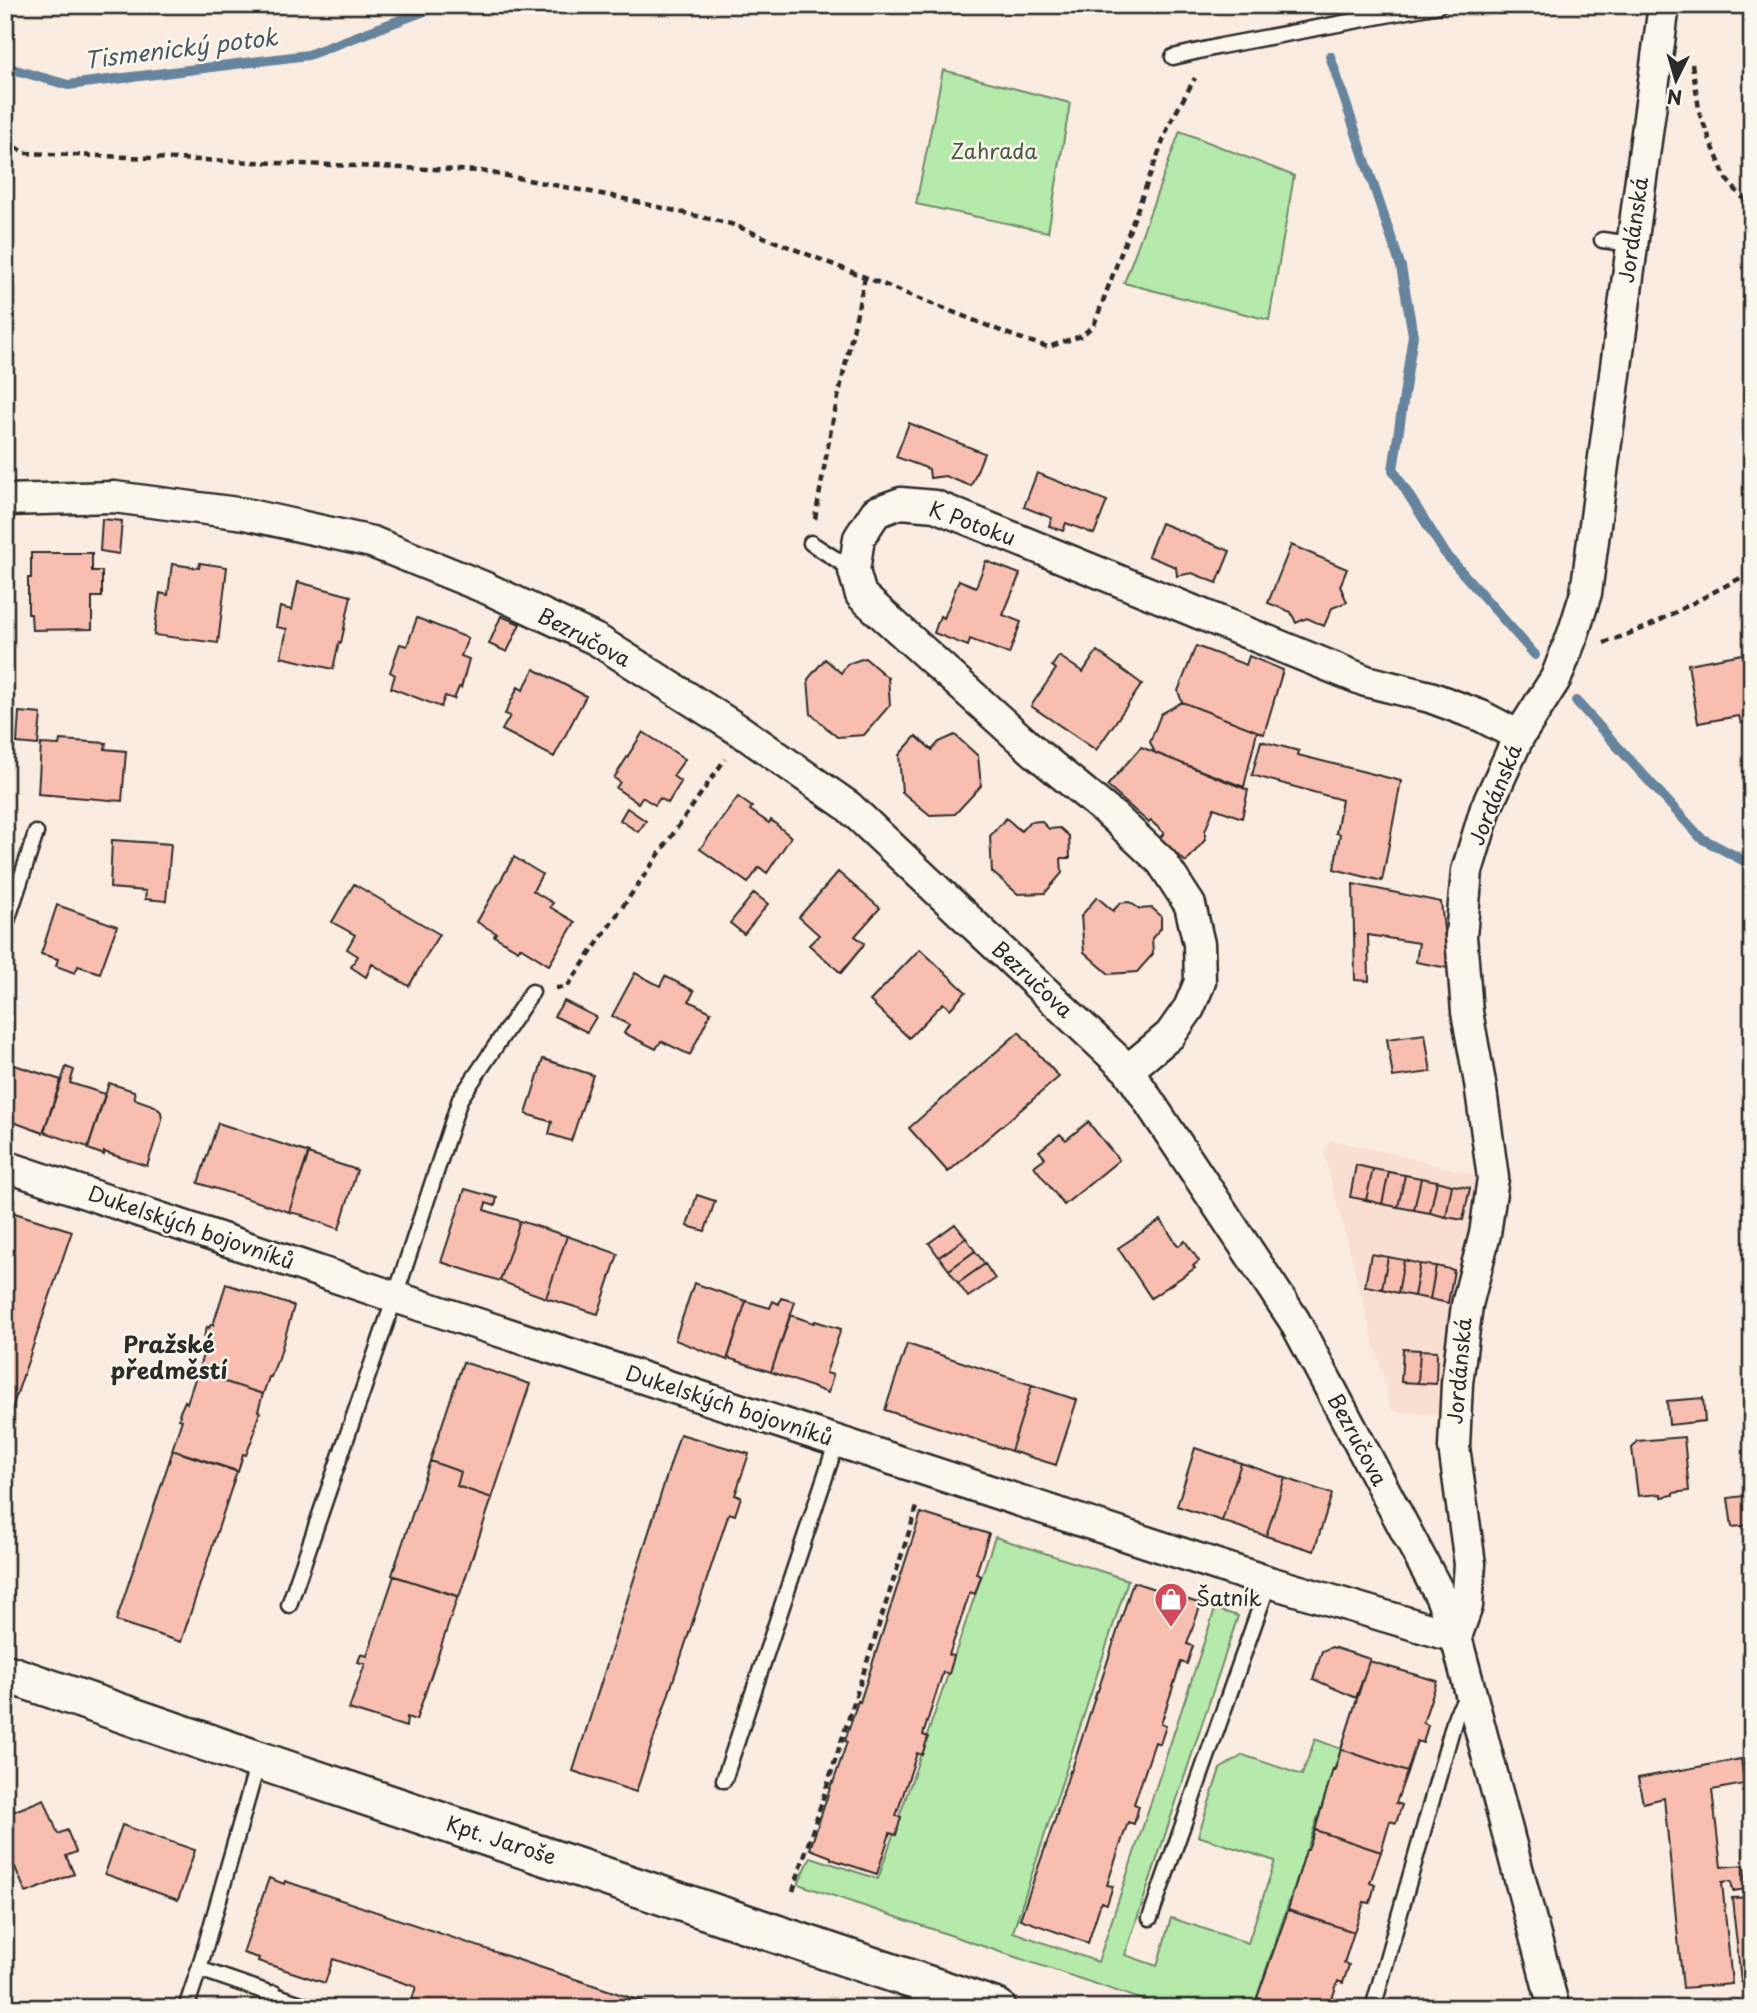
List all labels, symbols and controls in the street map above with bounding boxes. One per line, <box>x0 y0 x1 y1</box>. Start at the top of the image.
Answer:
water label: Tismenický potok <box>82 18 280 77</box>
north arrow <box>1642 46 1712 116</box>
text: N <box>1666 83 1683 113</box>
park label: Zahrada <box>951 134 1038 166</box>
street label: Jordánská <box>1609 175 1655 285</box>
street label: K Potoku <box>925 492 1020 553</box>
street label: Bezručova <box>533 598 637 674</box>
street label: Jordánská <box>1459 739 1529 850</box>
street label: Bezručova <box>985 932 1081 1025</box>
street label: Dukelských bojovníků <box>84 1176 299 1276</box>
street label: Jordánská <box>1437 1316 1479 1425</box>
district label: Pražské předměstí <box>111 1326 228 1387</box>
street label: Dukelských bojovníků <box>622 1355 837 1453</box>
street label: Bezručova <box>1321 1387 1397 1491</box>
shop icon: Šatník <box>1152 1580 1190 1629</box>
place label: Šatník <box>1196 1581 1262 1613</box>
street label: Kpt. Jaroše <box>443 1806 561 1872</box>

